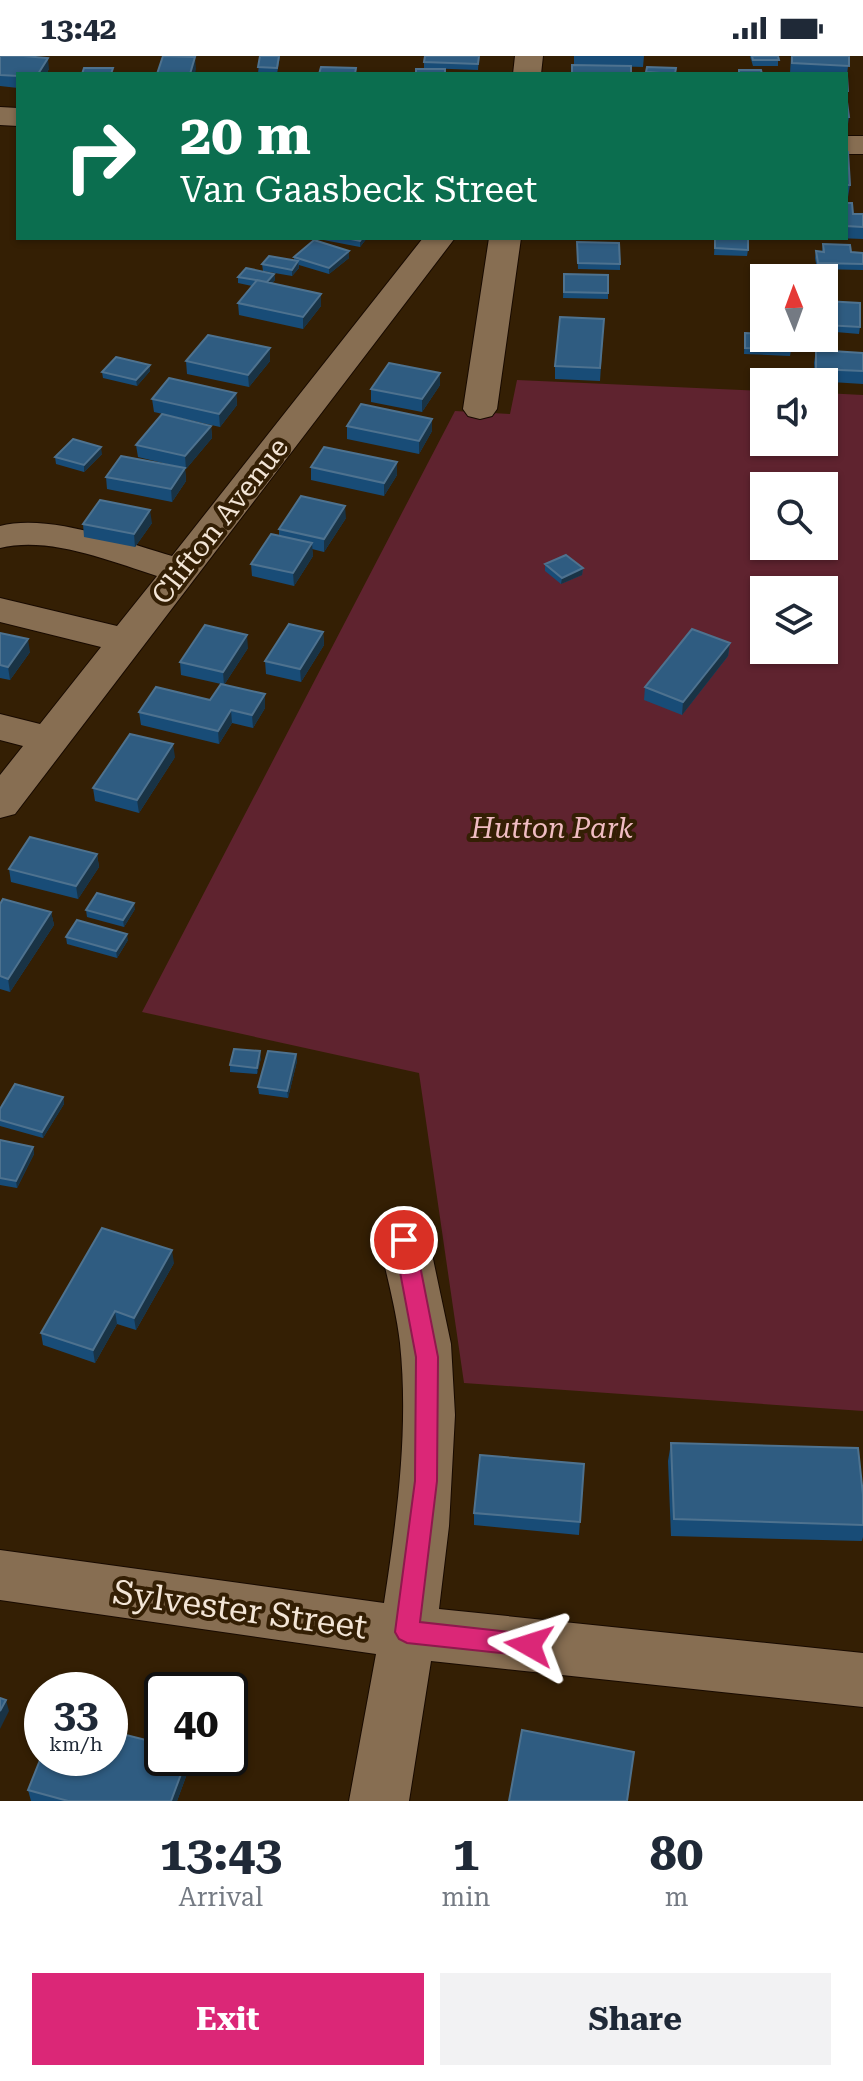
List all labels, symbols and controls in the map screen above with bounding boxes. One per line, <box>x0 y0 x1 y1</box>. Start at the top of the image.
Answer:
text: 13:42 <box>40 11 117 46</box>
text: 20 m <box>180 102 311 168</box>
icon: right <box>48 104 152 208</box>
text: Van Gaasbeck Street <box>180 169 537 211</box>
north arrow <box>750 264 838 352</box>
map controls <box>750 264 838 664</box>
button: sound <box>750 368 838 456</box>
street label: Clifton Avenue <box>145 431 295 611</box>
button: search <box>750 472 838 560</box>
button: layers <box>750 576 838 664</box>
park label: Hutton Park <box>470 812 634 845</box>
pin <box>370 1206 438 1274</box>
icon: arrive <box>382 1218 426 1262</box>
street label: Sylvester Street <box>110 1571 370 1647</box>
position arrow <box>487 1603 571 1687</box>
speed limit sign: 40 <box>144 1672 248 1776</box>
text: 33 <box>54 1690 98 1737</box>
text: km/h <box>49 1732 103 1756</box>
text: 13:43 <box>159 1826 282 1882</box>
text: 1 <box>452 1826 479 1882</box>
text: 80 <box>650 1826 704 1882</box>
text: Arrival <box>178 1882 263 1912</box>
text: min <box>441 1882 490 1912</box>
text: m <box>665 1882 688 1912</box>
button: Exit <box>32 1973 424 2065</box>
button: Share <box>440 1973 831 2065</box>

